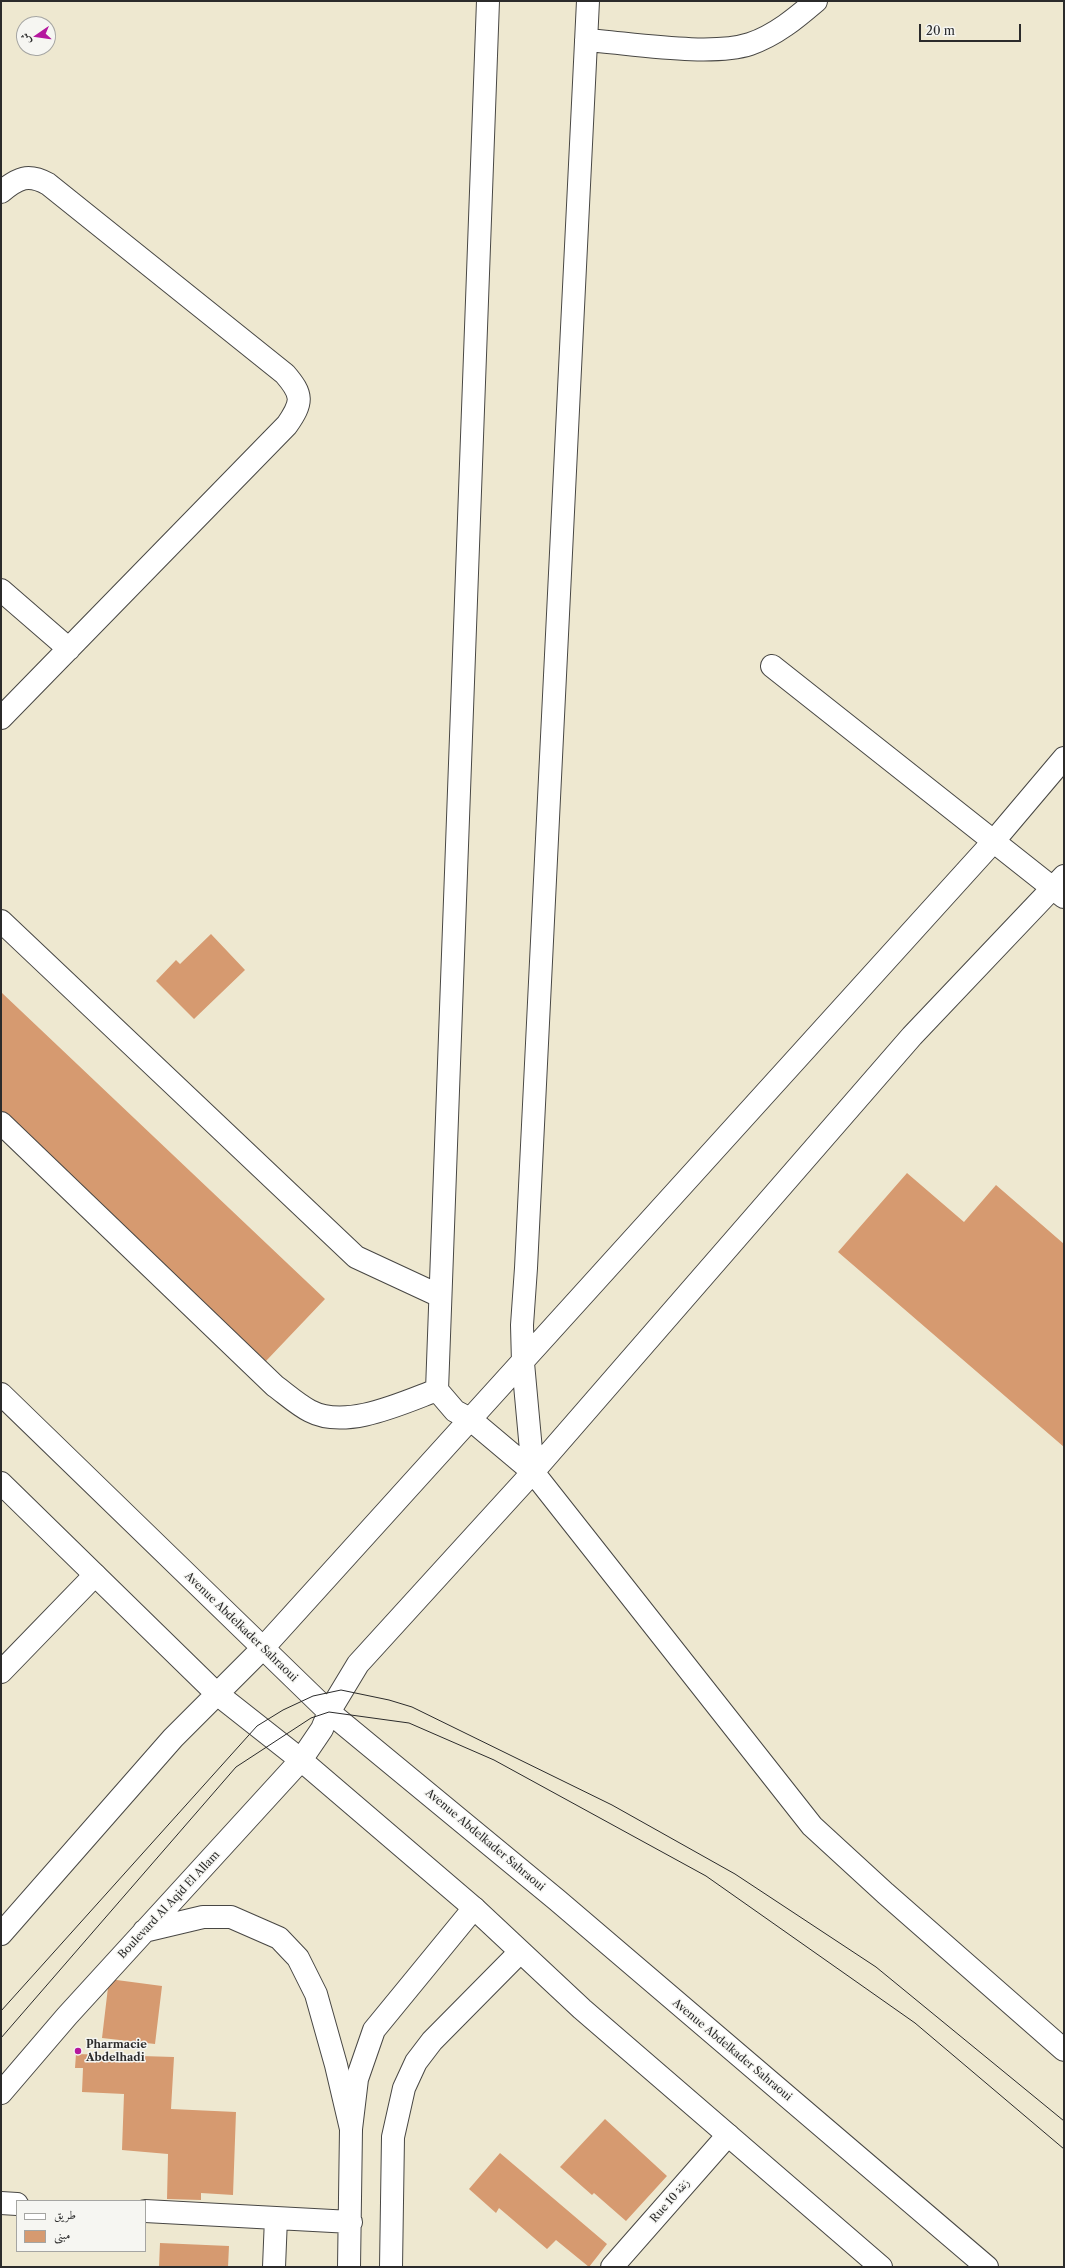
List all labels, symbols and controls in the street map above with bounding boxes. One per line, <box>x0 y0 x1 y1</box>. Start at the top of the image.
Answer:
north arrow <box>16 16 56 56</box>
scale bar <box>921 16 1023 42</box>
text: 20 m <box>926 23 955 38</box>
text: ش <box>17 32 33 45</box>
street label: Avenue Abdelkader Sahraoui <box>182 1570 300 1684</box>
street label: Avenue Abdelkader Sahraoui <box>423 1786 547 1894</box>
street label: Boulevard Al Aqid El Allam <box>116 1848 222 1962</box>
street label: Avenue Abdelkader Sahraoui <box>670 1996 794 2104</box>
place label: Pharmacie Abdelhadi <box>86 2038 147 2064</box>
marker: Pharmacie Abdelhadi <box>73 2046 83 2056</box>
street label: Rue 10 زنقة <box>648 2177 692 2225</box>
legend <box>16 2200 146 2252</box>
text: طريق <box>54 2207 76 2222</box>
text: مبنى <box>54 2227 70 2242</box>

